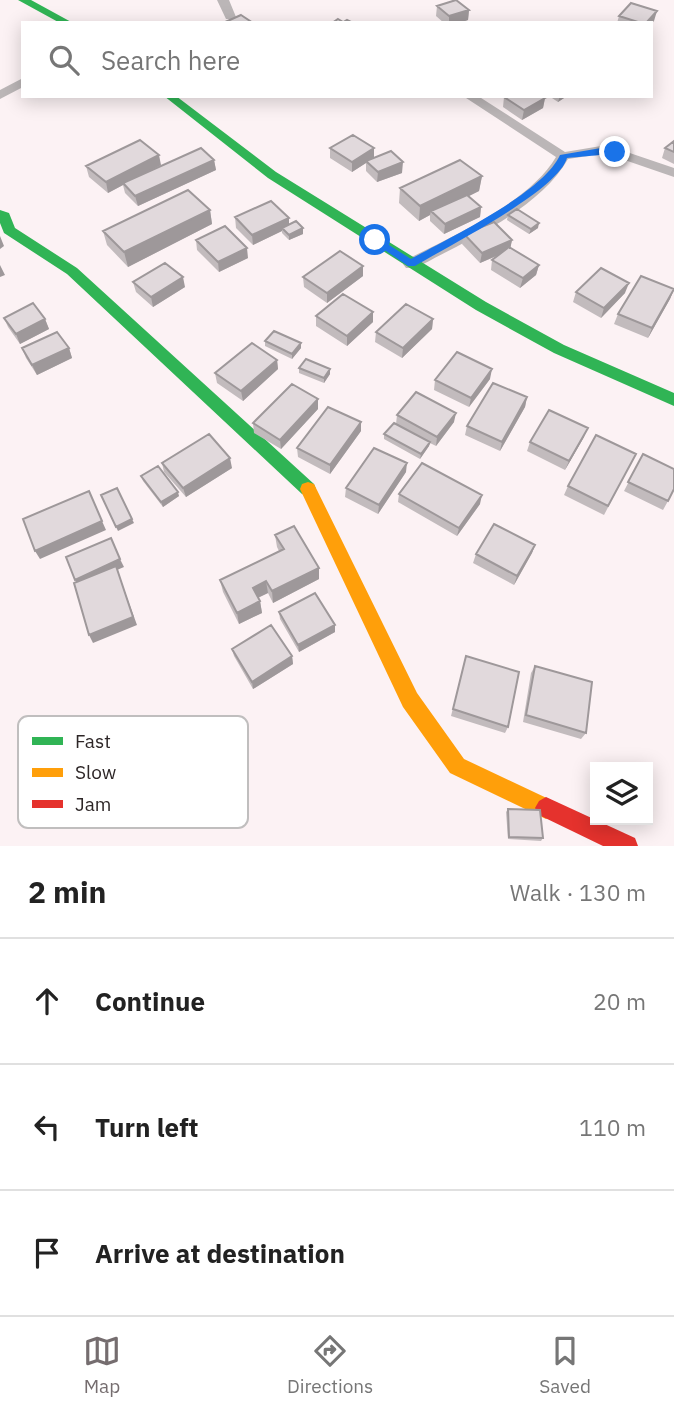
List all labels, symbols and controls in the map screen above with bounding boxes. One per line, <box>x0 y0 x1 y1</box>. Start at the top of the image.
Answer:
search box <box>21 21 653 98</box>
icon: search <box>45 41 83 79</box>
text: Search here <box>101 43 240 77</box>
route end <box>599 136 630 167</box>
route start <box>359 224 390 255</box>
legend <box>18 716 248 828</box>
text: Fast <box>75 729 111 753</box>
text: Slow <box>75 760 116 784</box>
map controls <box>590 762 653 825</box>
button: layers <box>590 762 653 825</box>
text: Jam <box>75 792 111 816</box>
text: 2 min <box>28 872 106 911</box>
text: Walk · 130 m <box>510 877 646 907</box>
icon: ahead <box>28 982 66 1020</box>
text: Continue <box>95 984 205 1018</box>
text: 20 m <box>593 986 646 1016</box>
icon: left <box>28 1108 66 1146</box>
text: Turn left <box>95 1110 198 1144</box>
text: 110 m <box>579 1112 646 1142</box>
icon: arrive <box>28 1234 66 1272</box>
text: Arrive at destination <box>95 1236 345 1270</box>
tab: Map <box>83 1332 121 1398</box>
tab: Directions <box>287 1332 373 1398</box>
tab: Saved <box>539 1332 591 1398</box>

